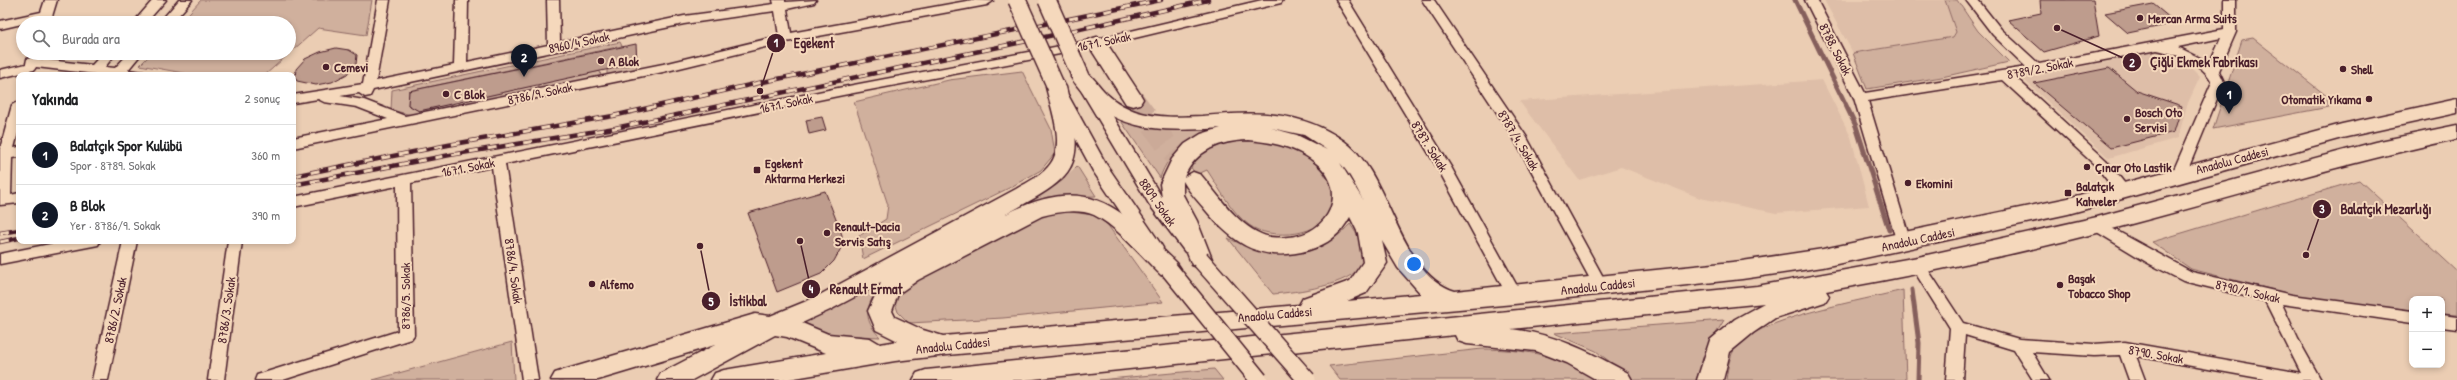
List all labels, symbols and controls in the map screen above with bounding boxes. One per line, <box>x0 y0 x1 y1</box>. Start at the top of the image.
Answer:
place label: Mercan Arma Suits <box>2148 9 2237 27</box>
marker: Mercan Arma Suits <box>2135 13 2145 23</box>
search box <box>16 16 296 60</box>
street label: 8788. Sokak <box>1815 20 1857 79</box>
street label: 1671. Sokak <box>1076 26 1133 55</box>
icon: search <box>30 27 52 49</box>
street label: 8960/4 Sokak <box>547 27 612 57</box>
text: Burada ara <box>62 28 120 49</box>
callout: Egekent <box>766 30 842 56</box>
text: Egekent <box>794 33 835 54</box>
text: 1 <box>774 34 779 51</box>
pin: 2 <box>511 44 537 77</box>
callout: Çiğli Ekmek Fabrikası <box>2122 49 2266 75</box>
place label: A Blok <box>609 52 640 70</box>
text: Çiğli Ekmek Fabrikası <box>2150 52 2258 73</box>
street label: 8789/2. Sokak <box>2005 53 2075 83</box>
text: 2 <box>2129 54 2135 71</box>
marker: A Blok <box>596 56 606 66</box>
place label: Cemevi <box>334 58 369 76</box>
place label: Shell <box>2351 60 2374 78</box>
marker: Cemevi <box>321 62 331 72</box>
marker: Shell <box>2338 64 2348 74</box>
street label: 8786/9. Sokak <box>506 77 575 109</box>
pin: 1 <box>2216 81 2242 114</box>
place label: C Blok <box>454 85 485 103</box>
text: Yakında <box>32 87 78 110</box>
street label: 1671. Sokak <box>758 88 815 117</box>
text: 2 sonuç <box>245 89 280 107</box>
marker: C Blok <box>441 89 451 99</box>
place label: Otomatik Yıkama <box>2281 90 2362 108</box>
marker: Otomatik Yıkama <box>2364 94 2374 104</box>
place label: Bosch Oto Servisi <box>2135 103 2183 136</box>
street label: 8787/4. Sokak <box>1494 106 1544 174</box>
marker: Bosch Oto Servisi <box>2122 114 2132 124</box>
street label: 8787. Sokak <box>1407 117 1453 175</box>
text: Balatçık Spor Kulübü <box>70 135 182 156</box>
street label: Anadolu Caddesi <box>2194 142 2270 178</box>
text: 1 <box>43 146 47 164</box>
text: 360 m <box>251 146 280 164</box>
street label: 1671. Sokak <box>440 153 497 181</box>
place label: Egekent Aktarma Merkezi <box>765 154 845 187</box>
text: Spor · 8789. Sokak <box>70 156 156 174</box>
place label: Çınar Oto Lastik <box>2095 158 2172 176</box>
marker: Çınar Oto Lastik <box>2082 162 2092 172</box>
marker: Egekent Aktarma Merkezi <box>752 165 762 175</box>
street label: 8809. Sokak <box>1135 174 1181 230</box>
place label: Ekomini <box>1916 174 1953 192</box>
place label: Balatçık Kahveler <box>2076 177 2118 210</box>
marker: Ekomini <box>1903 178 1913 188</box>
marker: Balatçık Kahveler <box>2063 188 2073 198</box>
text: B Blok <box>70 195 105 216</box>
callout: Balatçık Mezarlığı <box>2312 196 2439 222</box>
text: Balatçık Mezarlığı <box>2340 199 2432 220</box>
text: 3 <box>2319 200 2325 217</box>
text: 2 <box>42 206 48 224</box>
text: 390 m <box>252 206 280 224</box>
text: Yer · 8786/9. Sokak <box>70 216 161 234</box>
place label: Renault-Dacia Servis Satış <box>835 217 901 250</box>
street label: Anadolu Caddesi <box>1880 222 1956 256</box>
marker: Renault-Dacia Servis Satış <box>822 228 832 238</box>
street label: 8786/4. Sokak <box>500 237 528 306</box>
your location <box>1404 254 1424 274</box>
street label: 8786/5. Sokak <box>396 262 414 329</box>
place label: Başak Tobacco Shop <box>2067 269 2131 303</box>
street label: Anadolu Caddesi <box>1560 273 1636 299</box>
street label: 8786/2. Sokak <box>99 275 131 345</box>
street label: 8786/3. Sokak <box>212 275 240 344</box>
place label: Alfemo <box>600 275 634 293</box>
street label: 8790/1. Sokak <box>2214 275 2283 307</box>
callout: Renault Ermat <box>801 276 910 302</box>
marker: Alfemo <box>587 279 597 289</box>
text: Renault Ermat <box>830 279 903 298</box>
text: 4 <box>809 280 814 297</box>
marker: Başak Tobacco Shop <box>2055 280 2065 290</box>
callout: İstikbal <box>701 288 774 314</box>
text: İstikbal <box>729 291 767 310</box>
text: 5 <box>708 293 714 310</box>
map controls <box>2409 296 2445 368</box>
button: + <box>2409 296 2445 332</box>
street label: Anadolu Caddesi <box>1237 302 1313 326</box>
street label: Anadolu Caddesi <box>915 332 991 358</box>
button: − <box>2409 332 2445 368</box>
street label: 8790. Sokak <box>2127 340 2185 368</box>

